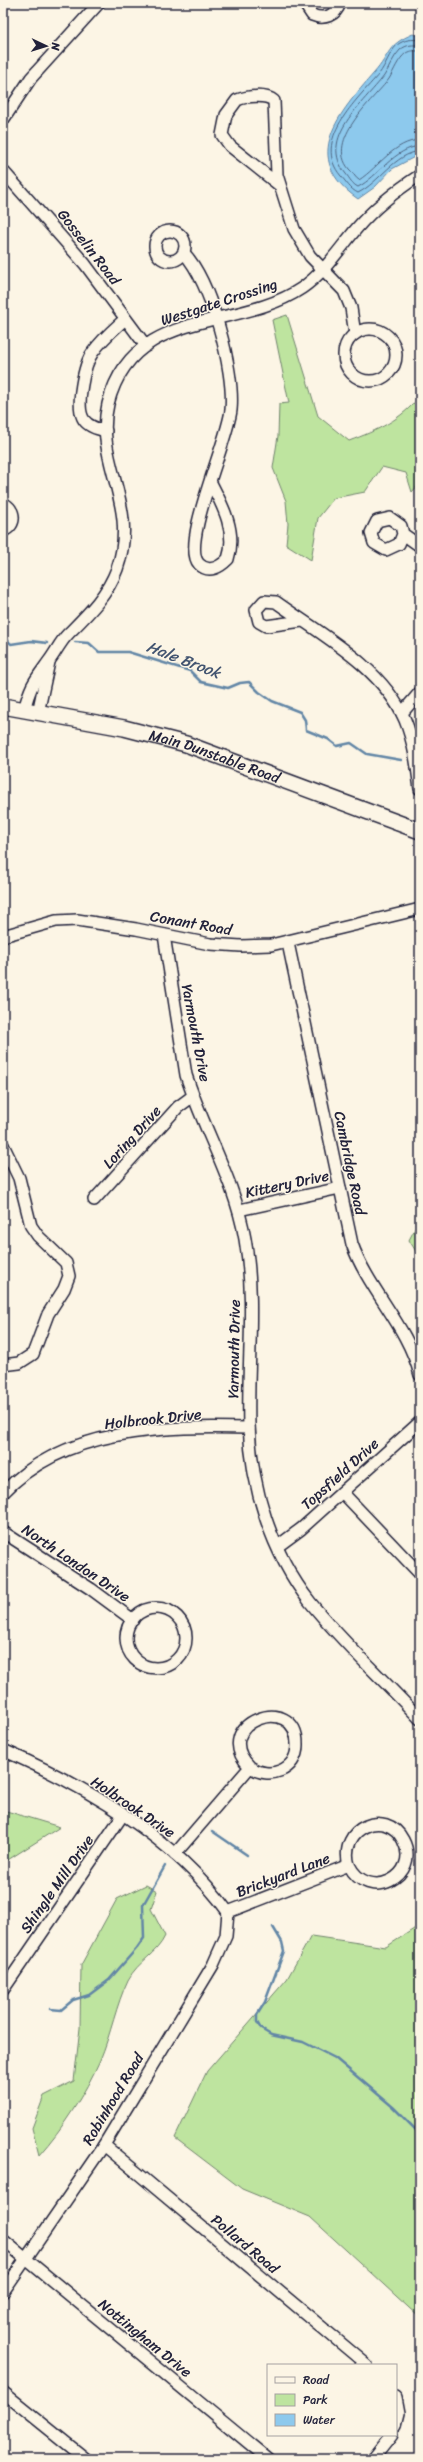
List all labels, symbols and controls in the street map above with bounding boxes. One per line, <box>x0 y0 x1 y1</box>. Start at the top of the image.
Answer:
north arrow <box>26 26 66 66</box>
text: N <box>46 41 65 52</box>
street label: Gosselin Road <box>51 203 128 292</box>
street label: Westgate Crossing <box>157 271 281 333</box>
water label: Hale Brook <box>142 632 227 687</box>
street label: Main Dunstable Road <box>146 722 285 791</box>
street label: Conant Road <box>148 903 235 943</box>
street label: Yarmouth Drive <box>174 982 218 1084</box>
street label: Loring Drive <box>96 1099 168 1175</box>
street label: Cambridge Road <box>326 1109 374 1218</box>
street label: Kittery Drive <box>243 1162 332 1206</box>
street label: Yarmouth Drive <box>220 1299 248 1399</box>
street label: Holbrook Drive <box>103 1401 203 1437</box>
street label: Topsfield Drive <box>295 1431 385 1517</box>
street label: North London Drive <box>16 1517 136 1609</box>
street label: Holbrook Drive <box>85 1769 181 1845</box>
street label: Shingle Mill Drive <box>13 1829 101 1939</box>
street label: Brickyard Lane <box>232 1845 334 1905</box>
street label: Robinhood Road <box>75 2047 152 2150</box>
street label: Pollard Road <box>205 2207 286 2281</box>
street label: Nottingham Drive <box>92 2292 198 2384</box>
legend <box>267 2364 397 2436</box>
text: Road <box>303 2369 330 2391</box>
text: Park <box>303 2389 328 2411</box>
text: Water <box>303 2409 336 2431</box>

